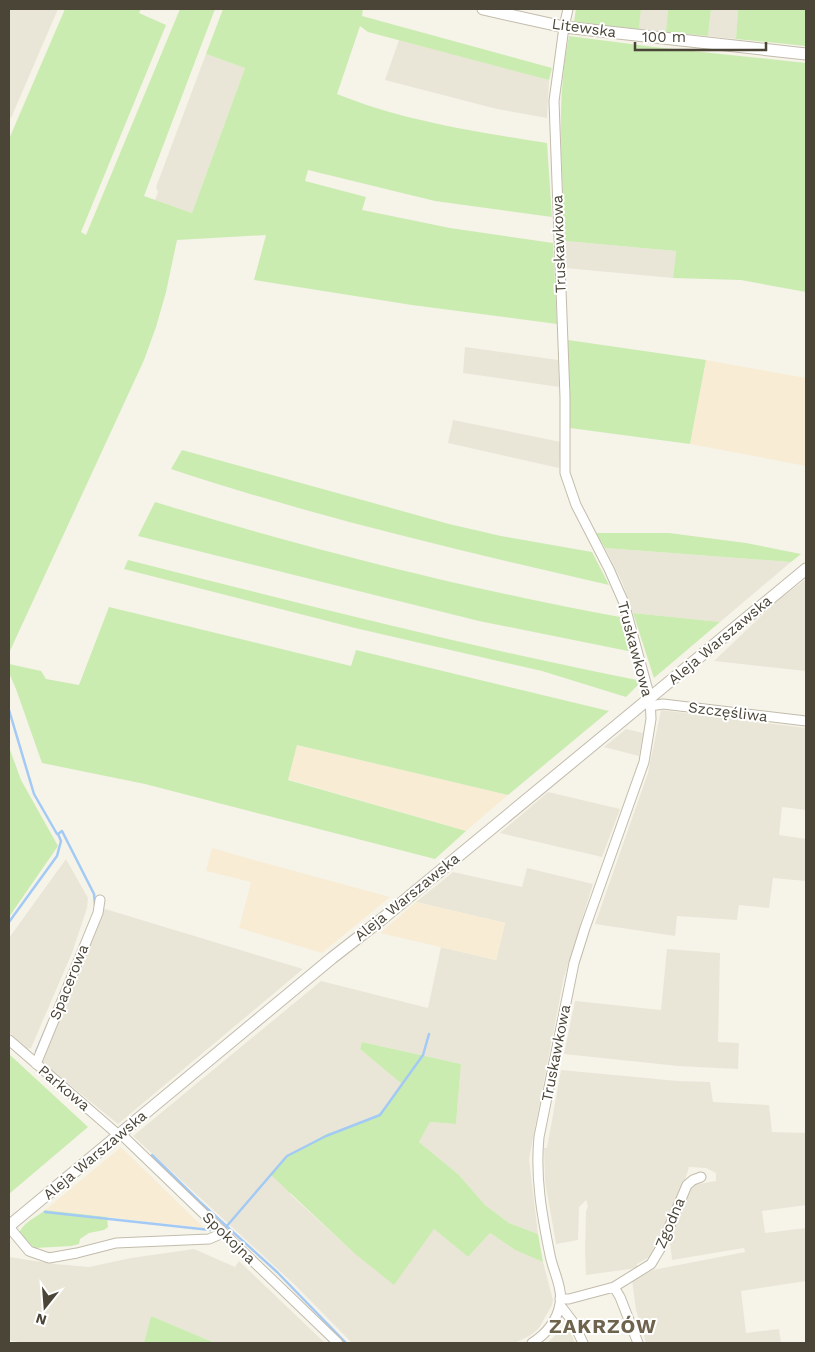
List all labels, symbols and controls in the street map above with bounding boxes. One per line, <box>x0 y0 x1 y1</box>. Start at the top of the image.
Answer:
street label: Litewska <box>551 15 618 41</box>
scale bar <box>635 20 766 52</box>
text: 100 m <box>642 28 686 46</box>
street label: Truskawkowa <box>548 194 570 293</box>
street label: Aleja Warszawska <box>665 591 776 689</box>
street label: Truskawkowa <box>614 599 657 699</box>
street label: Szczęśliwa <box>687 698 769 726</box>
street label: Aleja Warszawska <box>351 849 463 945</box>
street label: Spacerowa <box>46 941 93 1022</box>
street label: Truskawkowa <box>538 1002 574 1103</box>
street label: Parkowa <box>35 1061 94 1115</box>
street label: Aleja Warszawska <box>40 1106 151 1204</box>
street label: Zgodna <box>651 1194 689 1251</box>
street label: Spokojna <box>199 1208 260 1268</box>
north arrow <box>20 1282 70 1332</box>
text: N <box>34 1310 48 1329</box>
district label: ZAKRZÓW <box>549 1314 657 1338</box>

